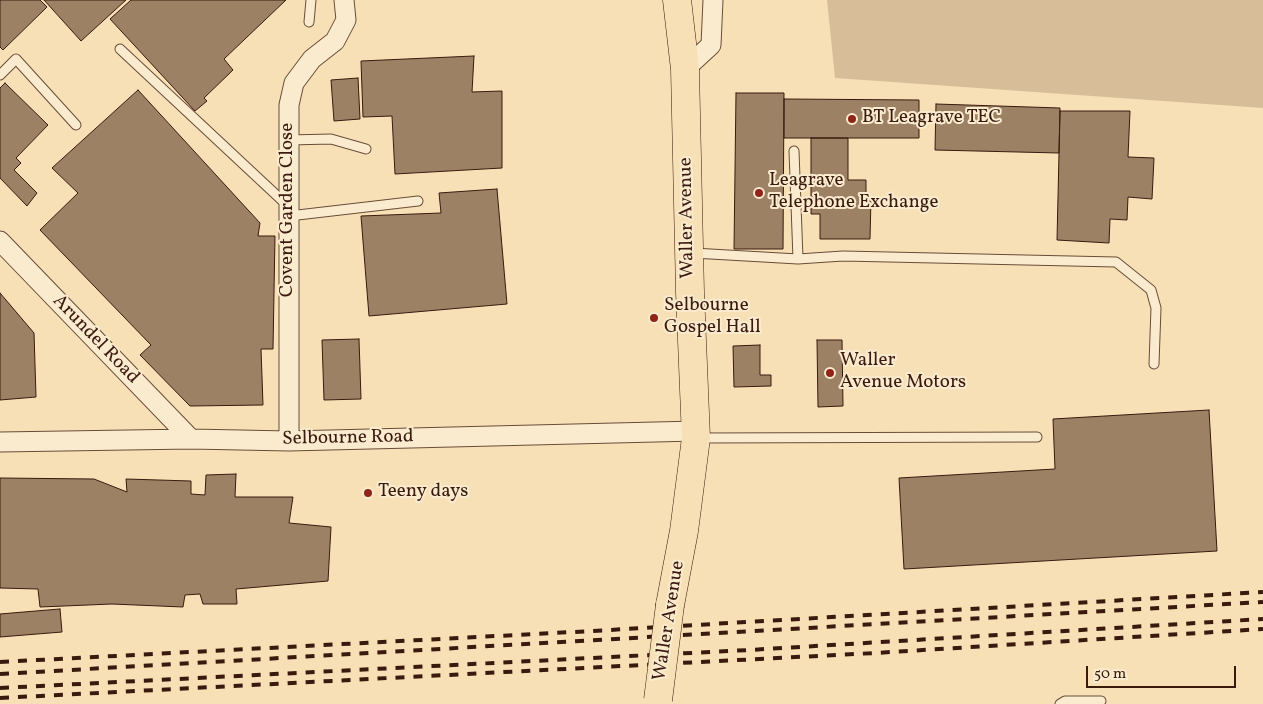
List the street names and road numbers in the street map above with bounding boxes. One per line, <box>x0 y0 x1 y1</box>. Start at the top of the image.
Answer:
street label: Covent Garden Close <box>278 123 300 297</box>
street label: Waller Avenue <box>676 157 700 279</box>
street label: Arundel Road <box>47 291 143 389</box>
street label: Selbourne Road <box>282 426 414 452</box>
street label: Waller Avenue <box>649 559 691 683</box>

